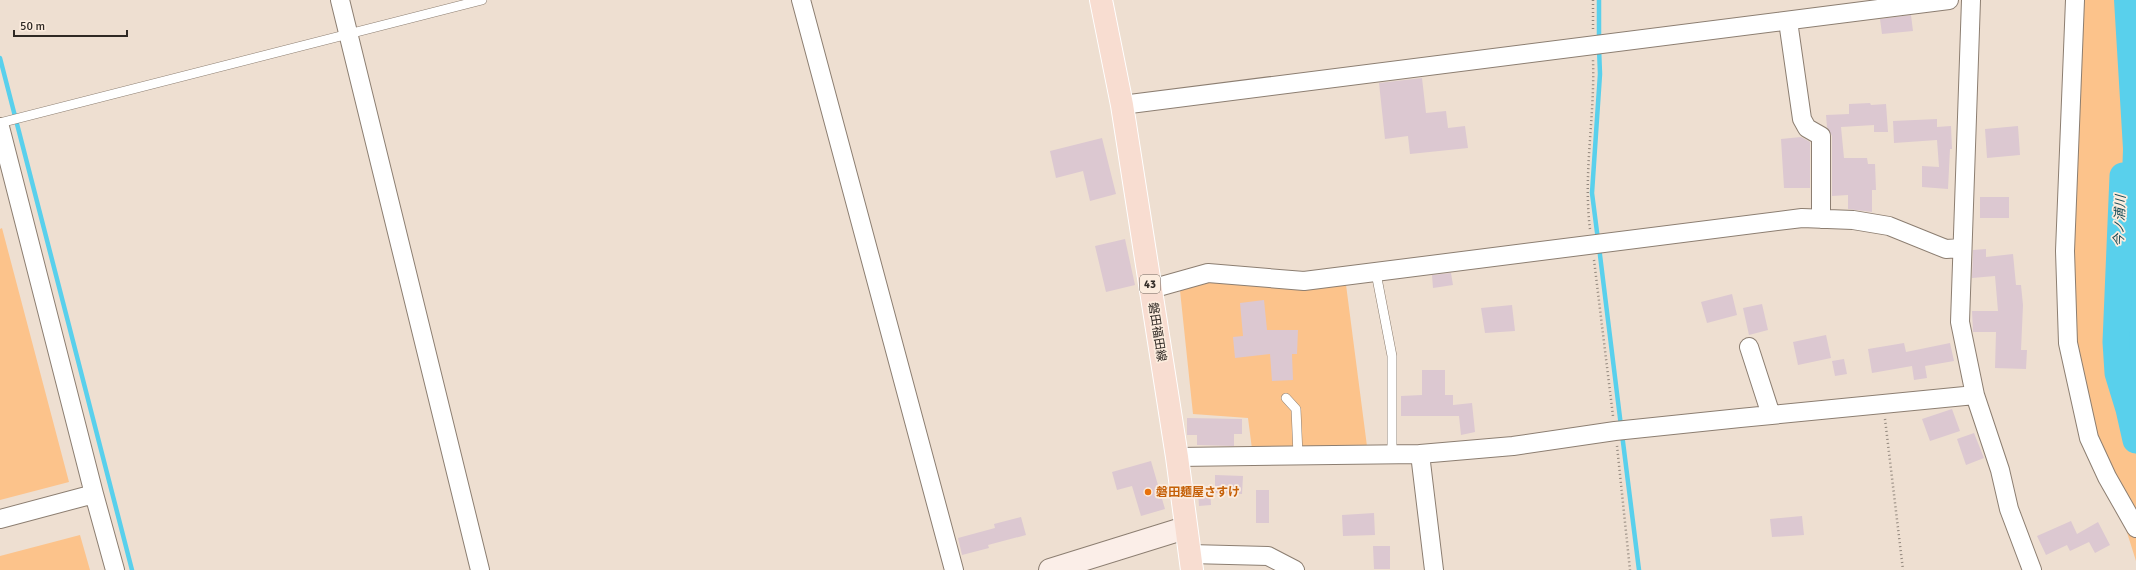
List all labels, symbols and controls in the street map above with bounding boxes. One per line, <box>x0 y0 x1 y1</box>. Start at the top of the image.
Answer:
scale bar <box>14 12 127 38</box>
text: 50 m <box>20 19 45 34</box>
water label: 今ノ浦川 <box>2111 193 2129 247</box>
road number: 43 <box>1140 275 1160 293</box>
street label: 磐田福田線 <box>1145 301 1169 363</box>
place label: 磐田麺屋さすけ <box>1156 485 1240 500</box>
marker: 磐田麺屋さすけ <box>1143 487 1153 497</box>

